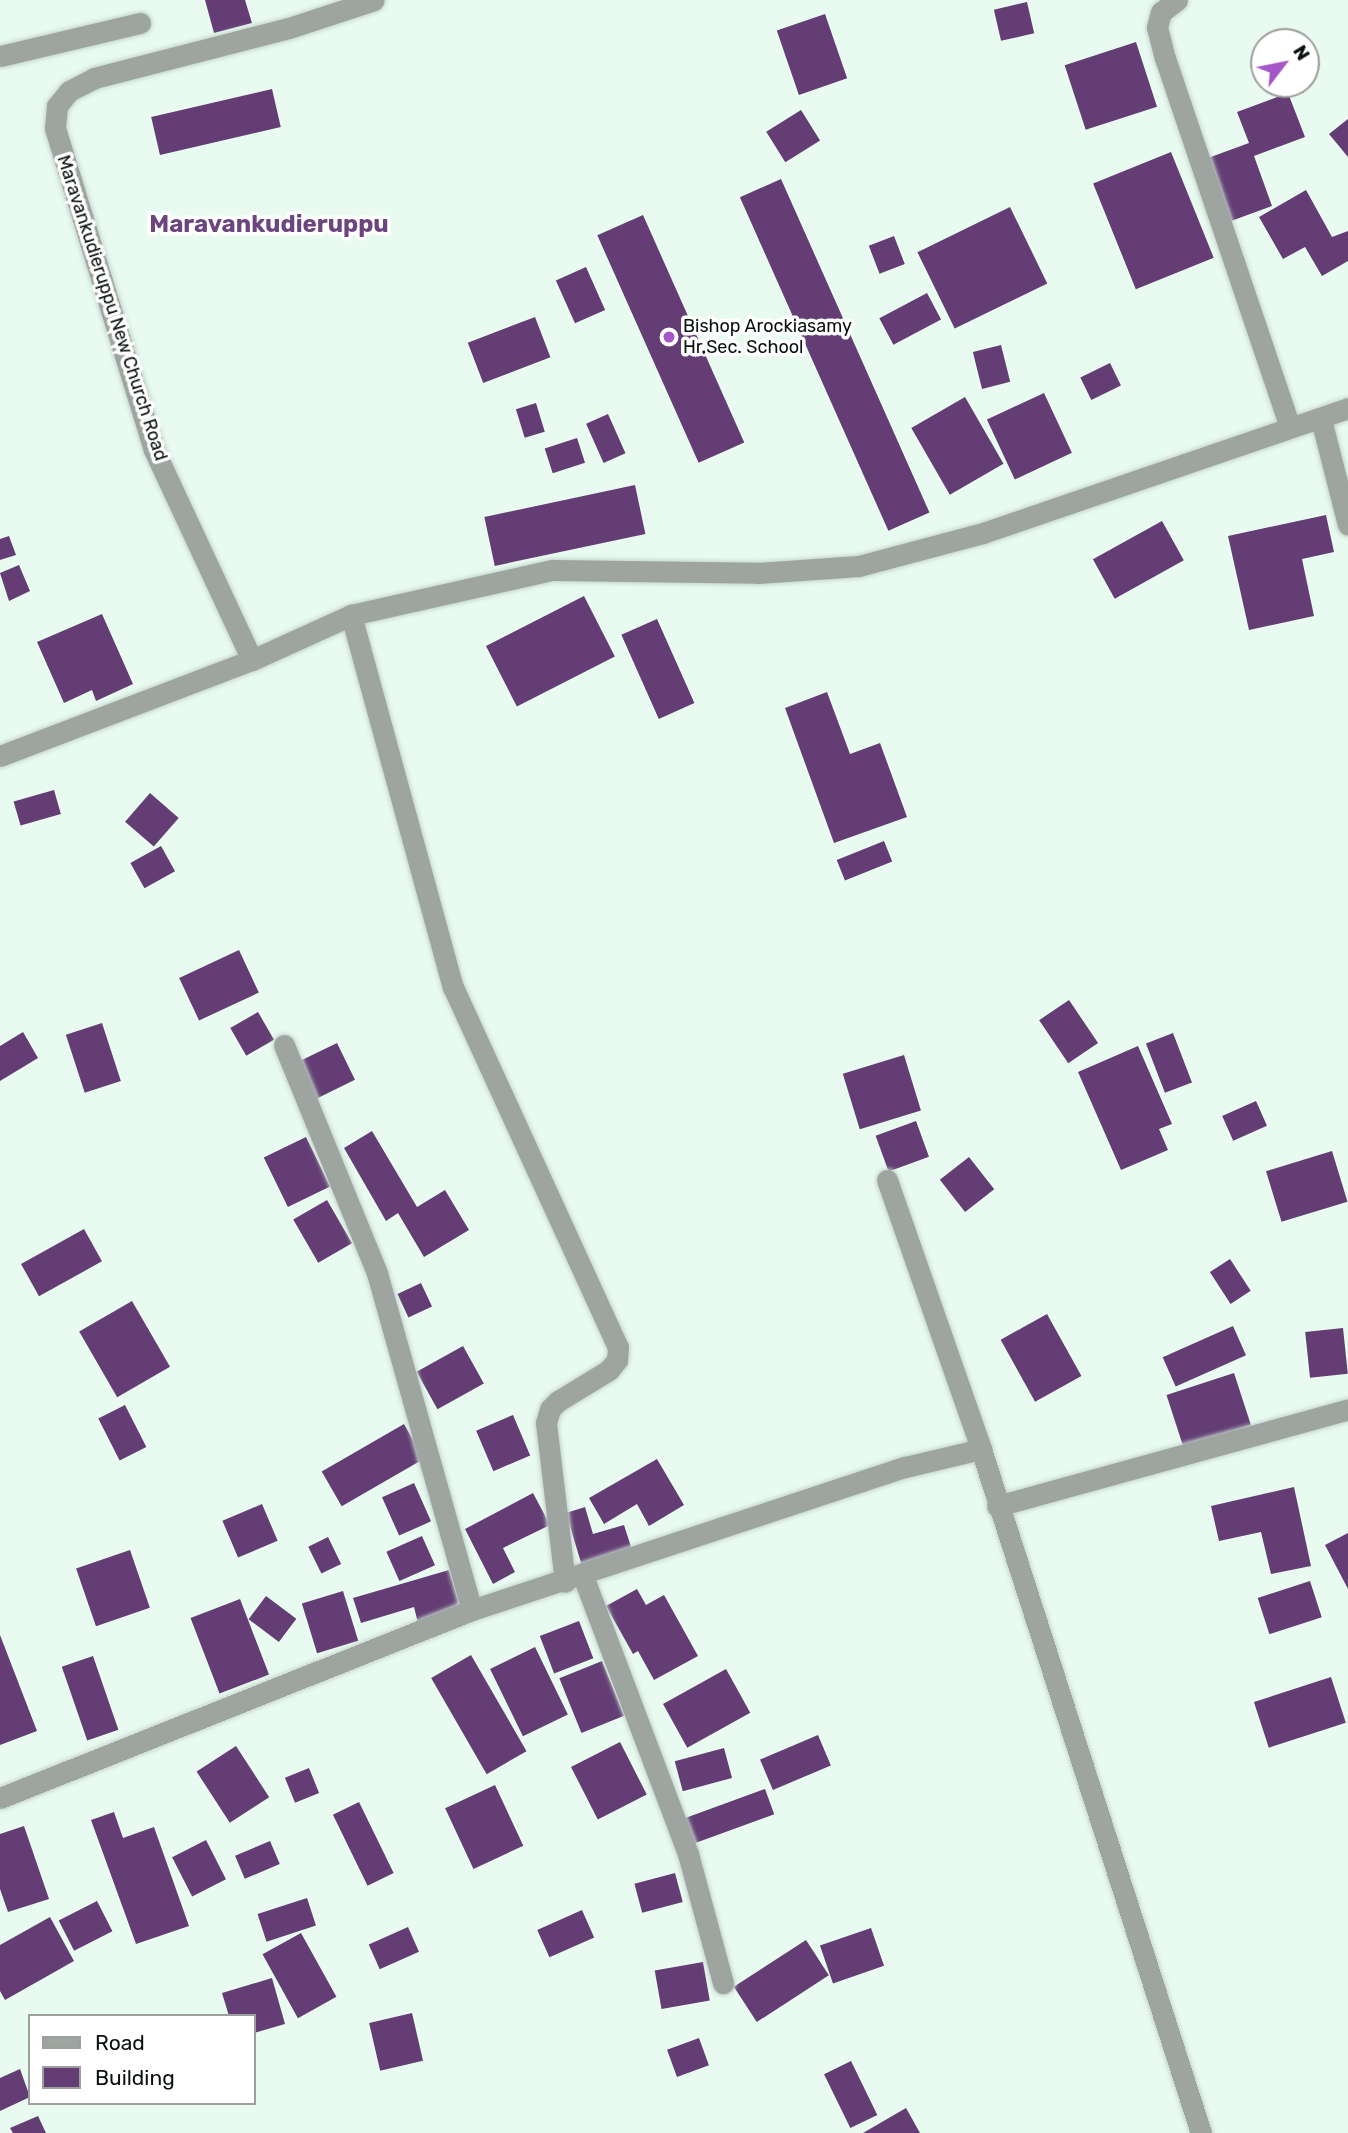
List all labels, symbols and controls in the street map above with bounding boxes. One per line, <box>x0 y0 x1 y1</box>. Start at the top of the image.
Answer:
north arrow <box>1250 28 1320 98</box>
text: N <box>1288 41 1315 65</box>
street label: Maravankudieruppu New Church Road <box>52 152 172 464</box>
district label: Maravankudieruppu <box>149 211 389 239</box>
place label: Bishop Arockiasamy Hr.Sec. School <box>683 316 852 358</box>
marker: Bishop Arockiasamy Hr.Sec. School <box>661 329 677 345</box>
legend <box>28 2014 256 2105</box>
text: Road <box>95 2030 145 2055</box>
text: Building <box>95 2065 175 2090</box>

